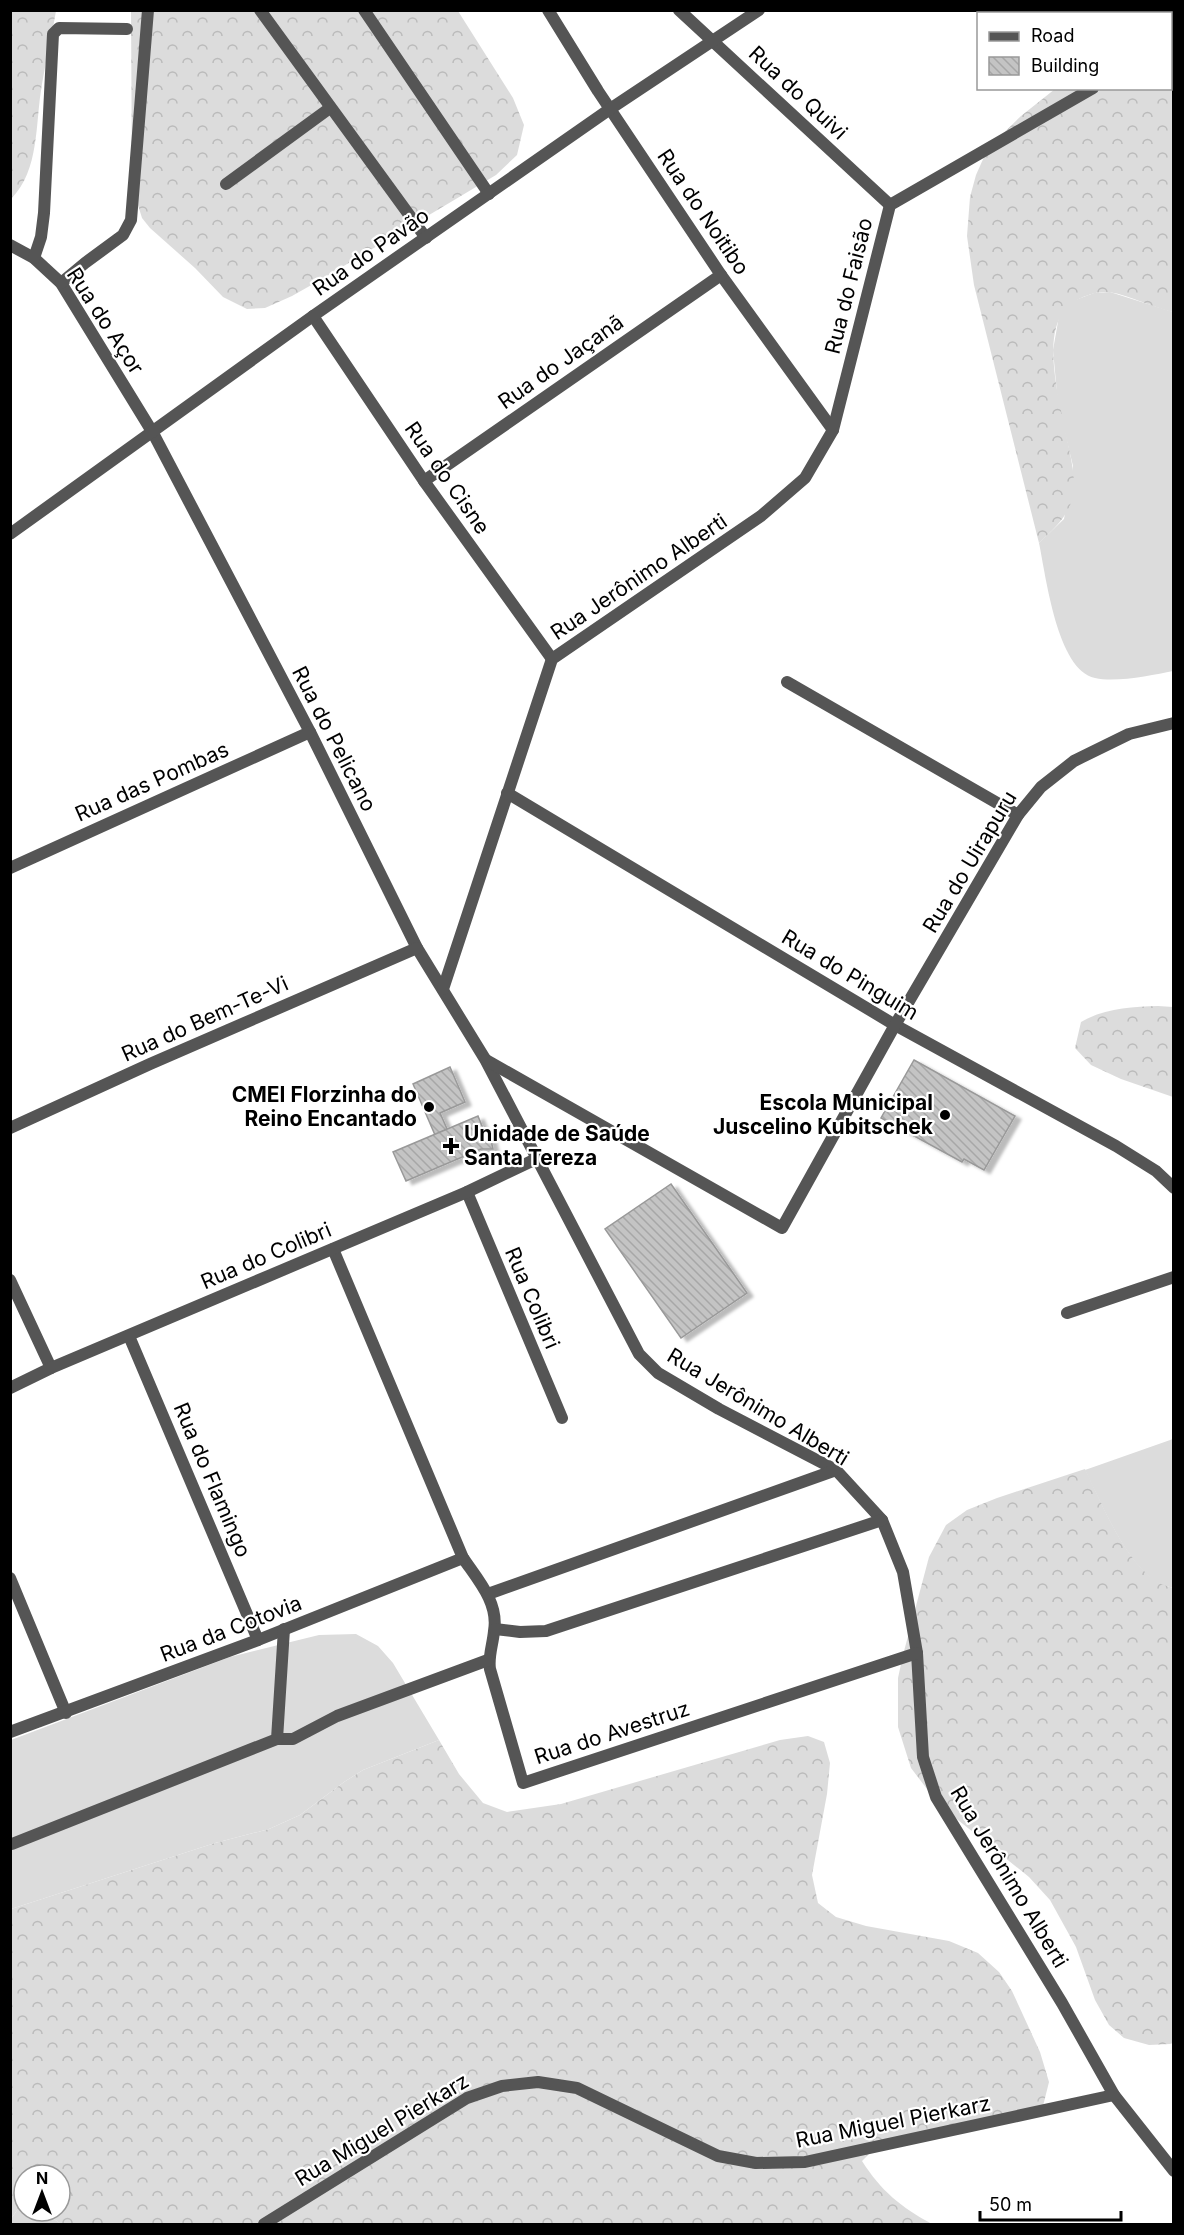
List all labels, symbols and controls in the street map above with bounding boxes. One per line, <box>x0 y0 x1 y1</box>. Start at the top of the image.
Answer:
legend <box>977 12 1172 90</box>
text: Road <box>1031 25 1074 46</box>
street label: Rua do Quivi <box>744 41 853 145</box>
text: Building <box>1031 55 1099 76</box>
street label: Rua do Noitibo <box>652 144 755 279</box>
street label: Rua do Pavão <box>308 202 434 301</box>
street label: Rua do Faisão <box>820 215 877 356</box>
street label: Rua do Açor <box>62 263 149 379</box>
street label: Rua do Jaçanã <box>493 309 628 414</box>
street label: Rua do Cisne <box>400 417 495 539</box>
street label: Rua Jerônimo Alberti <box>546 508 732 645</box>
street label: Rua do Pelicano <box>287 662 382 816</box>
street label: Rua das Pombas <box>71 736 232 827</box>
street label: Rua do Uirapuru <box>917 786 1022 937</box>
street label: Rua do Pinguim <box>778 924 923 1025</box>
street label: Rua do Bem-Te-Vi <box>118 971 292 1067</box>
place label: CMEI Florzinha do Reino Encantado <box>232 1082 417 1131</box>
place label: Escola Municipal Juscelino Kubitschek <box>713 1090 934 1139</box>
marker: CMEI Florzinha do Reino Encantado <box>422 1100 436 1114</box>
marker: Escola Municipal Juscelino Kubitschek <box>938 1108 952 1122</box>
place label: Unidade de Saúde Santa Tereza <box>464 1121 650 1170</box>
marker: Unidade de Saúde Santa Tereza <box>442 1137 460 1155</box>
street label: Rua do Colibri <box>197 1217 335 1294</box>
street label: Rua Colibri <box>500 1243 565 1352</box>
street label: Rua Jerônimo Alberti <box>663 1342 854 1471</box>
street label: Rua do Flamingo <box>169 1399 256 1561</box>
street label: Rua da Cotovia <box>156 1590 305 1667</box>
street label: Rua do Avestruz <box>531 1696 693 1769</box>
street label: Rua Jerônimo Alberti <box>945 1781 1074 1972</box>
street label: Rua Miguel Pierkarz <box>290 2068 473 2191</box>
street label: Rua Miguel Pierkarz <box>793 2090 992 2153</box>
north arrow <box>12 2163 72 2223</box>
text: N <box>36 2168 48 2188</box>
scale bar <box>980 2184 1121 2222</box>
text: 50 m <box>989 2194 1032 2215</box>

